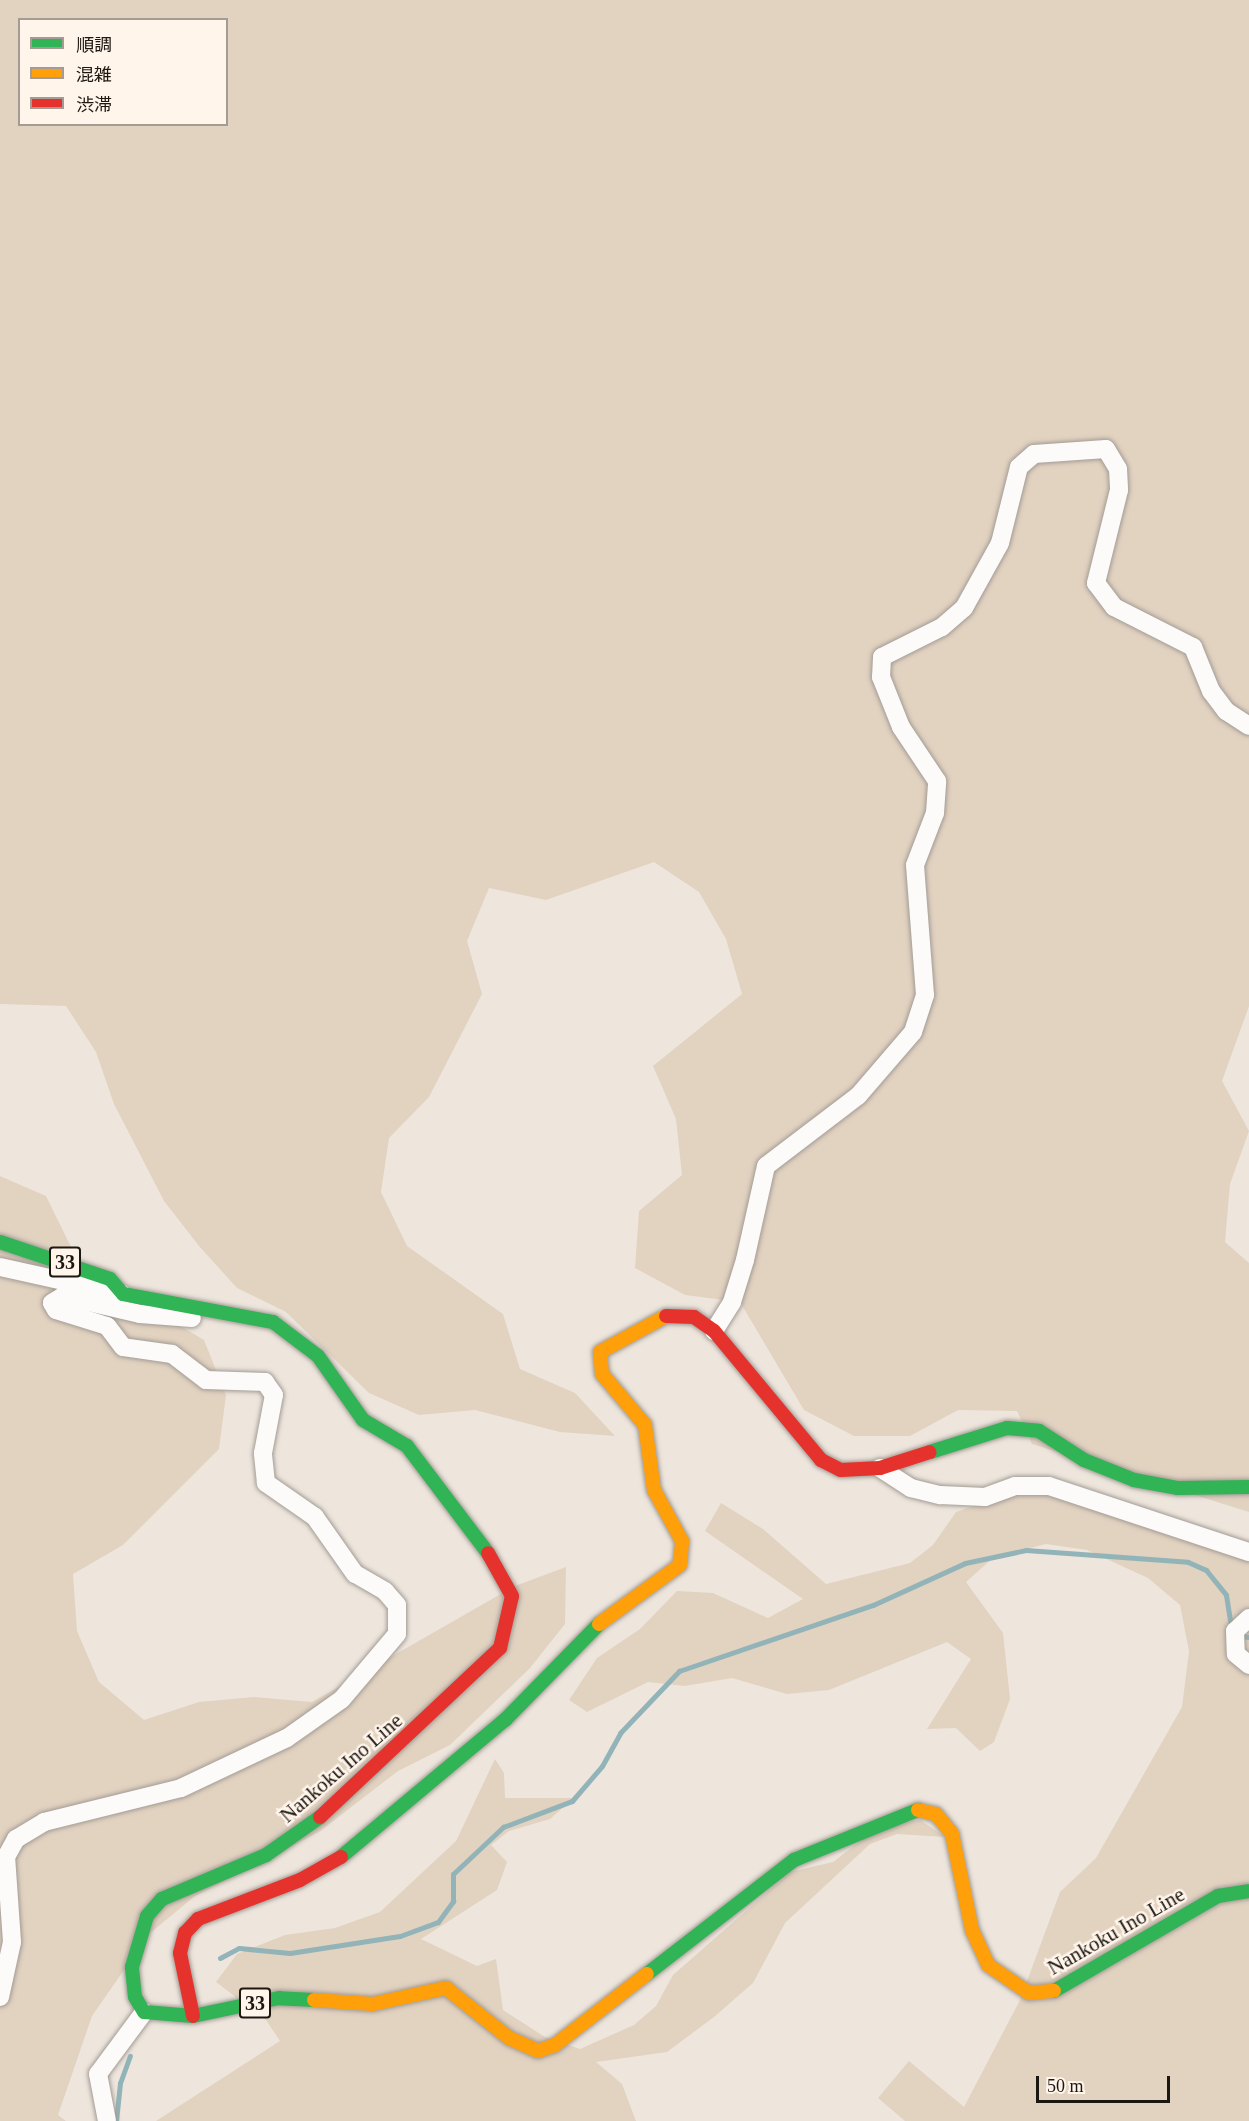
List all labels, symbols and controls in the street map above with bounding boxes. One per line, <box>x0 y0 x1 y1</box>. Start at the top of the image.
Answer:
legend <box>18 18 228 126</box>
text: 順調 <box>76 35 112 55</box>
text: 混雑 <box>76 65 112 85</box>
text: 渋滞 <box>76 95 112 115</box>
road number: 33 <box>48 1245 82 1279</box>
street label: Nankoku Ino Line <box>275 1708 407 1828</box>
street label: Nankoku Ino Line <box>1043 1882 1189 1980</box>
road number: 33 <box>238 1986 272 2020</box>
scale bar <box>1039 2064 1172 2102</box>
text: 50 m <box>1047 2076 1084 2096</box>

